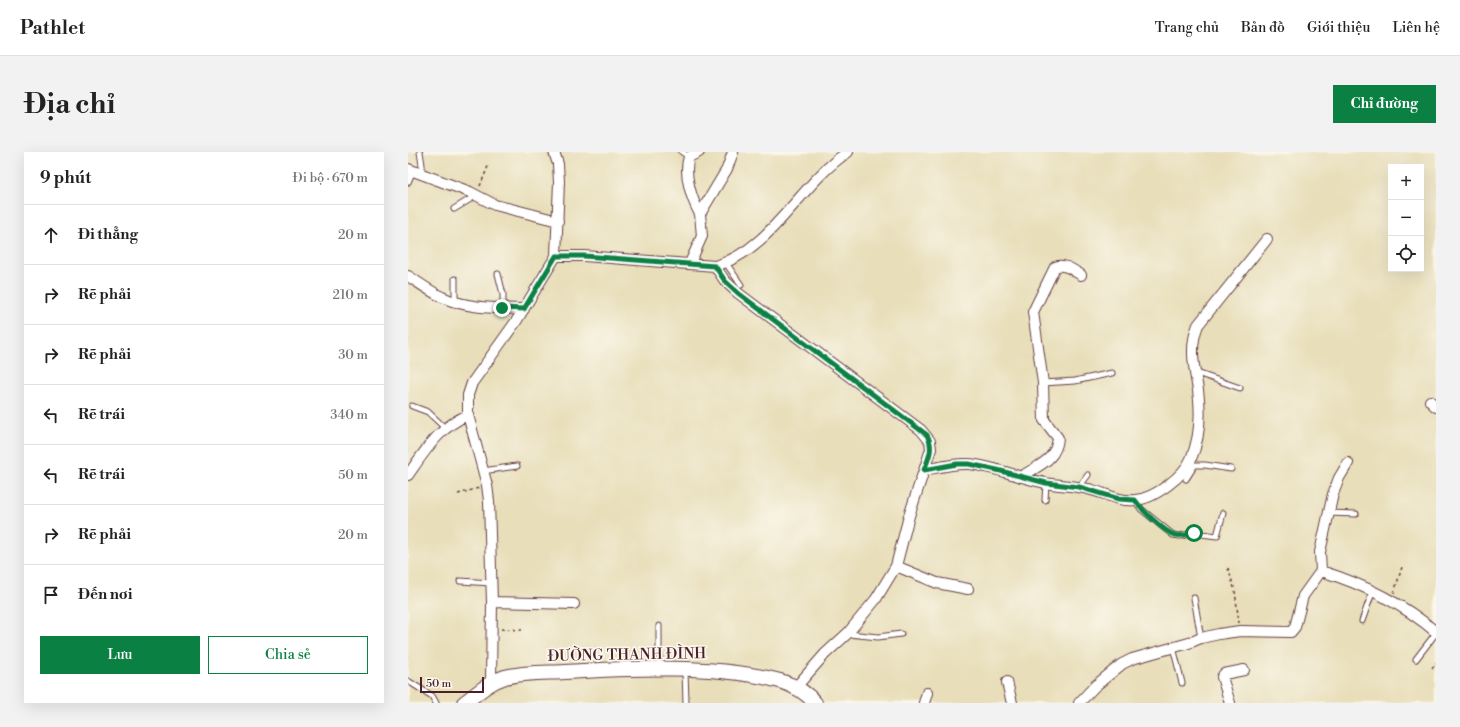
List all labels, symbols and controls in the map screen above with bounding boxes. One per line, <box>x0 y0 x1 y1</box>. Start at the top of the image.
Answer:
text: Pathlet <box>20 16 85 40</box>
text: Trang chủ <box>1155 19 1219 37</box>
text: Bản đồ <box>1241 19 1285 37</box>
text: Giới thiệu <box>1307 19 1370 37</box>
text: Liên hệ <box>1392 19 1440 37</box>
button: Chỉ đường <box>1333 85 1436 123</box>
text: Địa chỉ <box>24 87 116 122</box>
map controls <box>1388 164 1424 272</box>
button: + <box>1388 164 1424 200</box>
text: 9 phút <box>40 167 91 189</box>
text: Đi bộ · 670 m <box>293 170 368 186</box>
button: − <box>1388 200 1424 236</box>
icon: ahead <box>40 224 62 246</box>
text: Đi thẳng <box>78 225 138 244</box>
text: 20 m <box>338 227 368 243</box>
button: locate <box>1388 236 1424 272</box>
icon: right <box>40 284 62 306</box>
text: Rẽ phải <box>78 285 131 304</box>
text: 210 m <box>333 287 368 303</box>
route end <box>493 299 511 317</box>
icon: right <box>40 344 62 366</box>
text: Rẽ phải <box>78 345 131 364</box>
text: 30 m <box>338 347 368 363</box>
icon: left <box>40 404 62 426</box>
text: Rẽ trái <box>78 405 125 424</box>
text: 340 m <box>330 407 368 423</box>
icon: left <box>40 464 62 486</box>
text: Rẽ trái <box>78 465 125 484</box>
text: 50 m <box>338 467 368 483</box>
icon: right <box>40 524 62 546</box>
route start <box>1185 524 1203 542</box>
text: Rẽ phải <box>78 525 131 544</box>
text: 20 m <box>338 527 368 543</box>
icon: arrive <box>40 584 62 606</box>
text: Đến nơi <box>78 585 132 604</box>
button: Lưu <box>40 636 200 674</box>
button: Chia sẻ <box>208 636 368 674</box>
street label: ĐƯỜNG THANH ĐÌNH <box>548 643 706 666</box>
scale bar <box>420 675 484 694</box>
text: 50 m <box>426 677 451 691</box>

